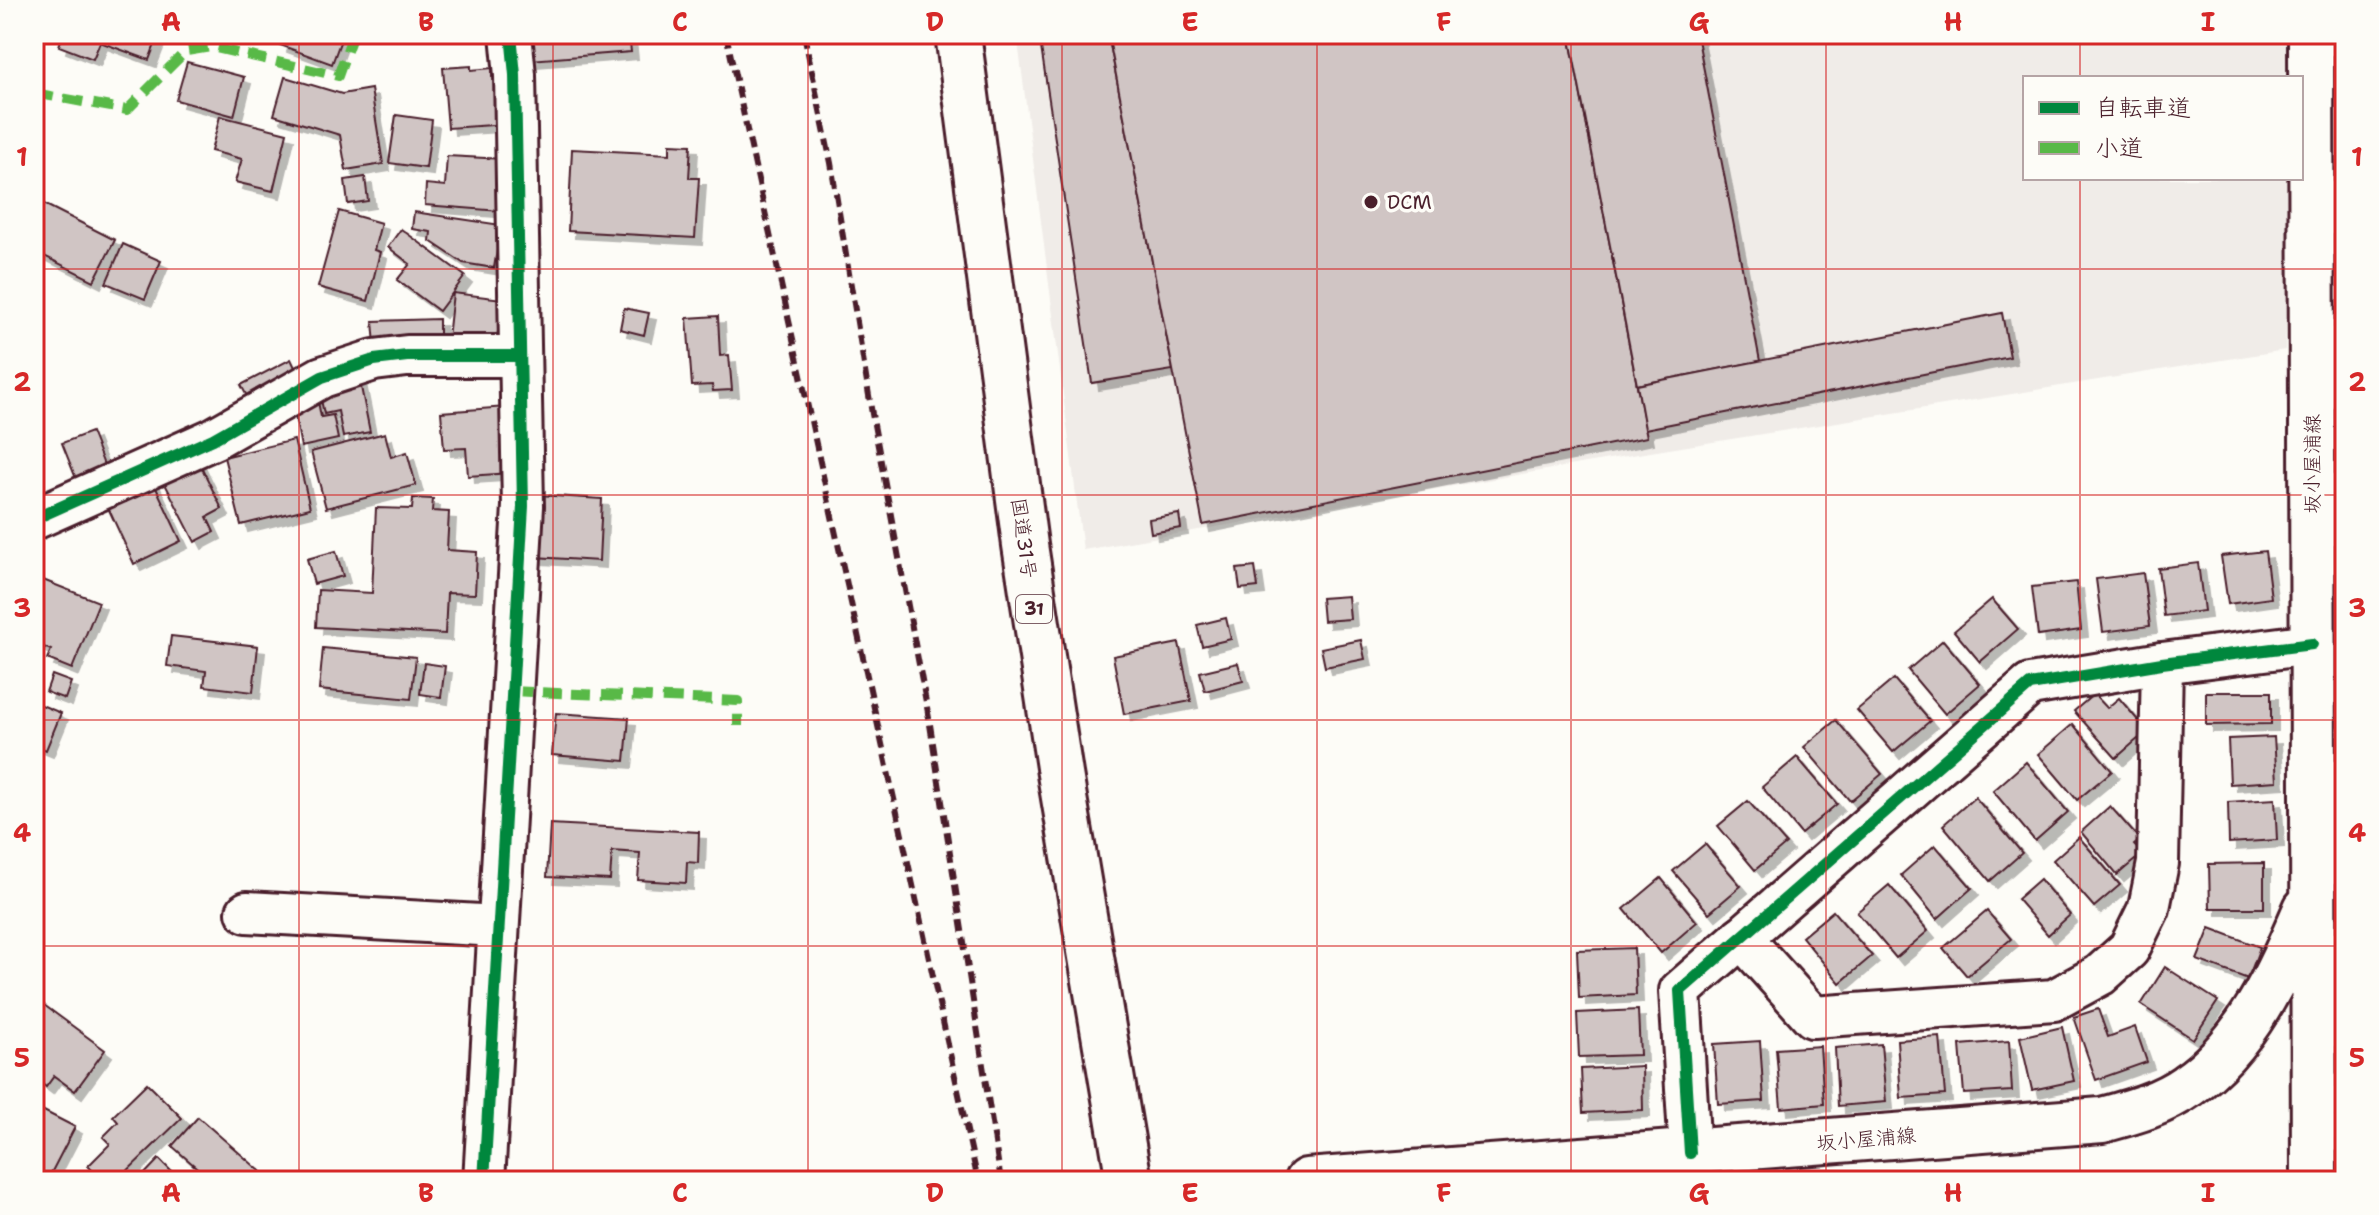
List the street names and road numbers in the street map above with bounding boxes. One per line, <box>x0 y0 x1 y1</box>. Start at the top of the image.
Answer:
street label: 坂小屋浦線 <box>2299 414 2325 514</box>
street label: 国道31号 <box>1005 496 1043 580</box>
road number: 31 <box>1016 595 1052 623</box>
street label: 坂小屋浦線 <box>1815 1122 1917 1156</box>

